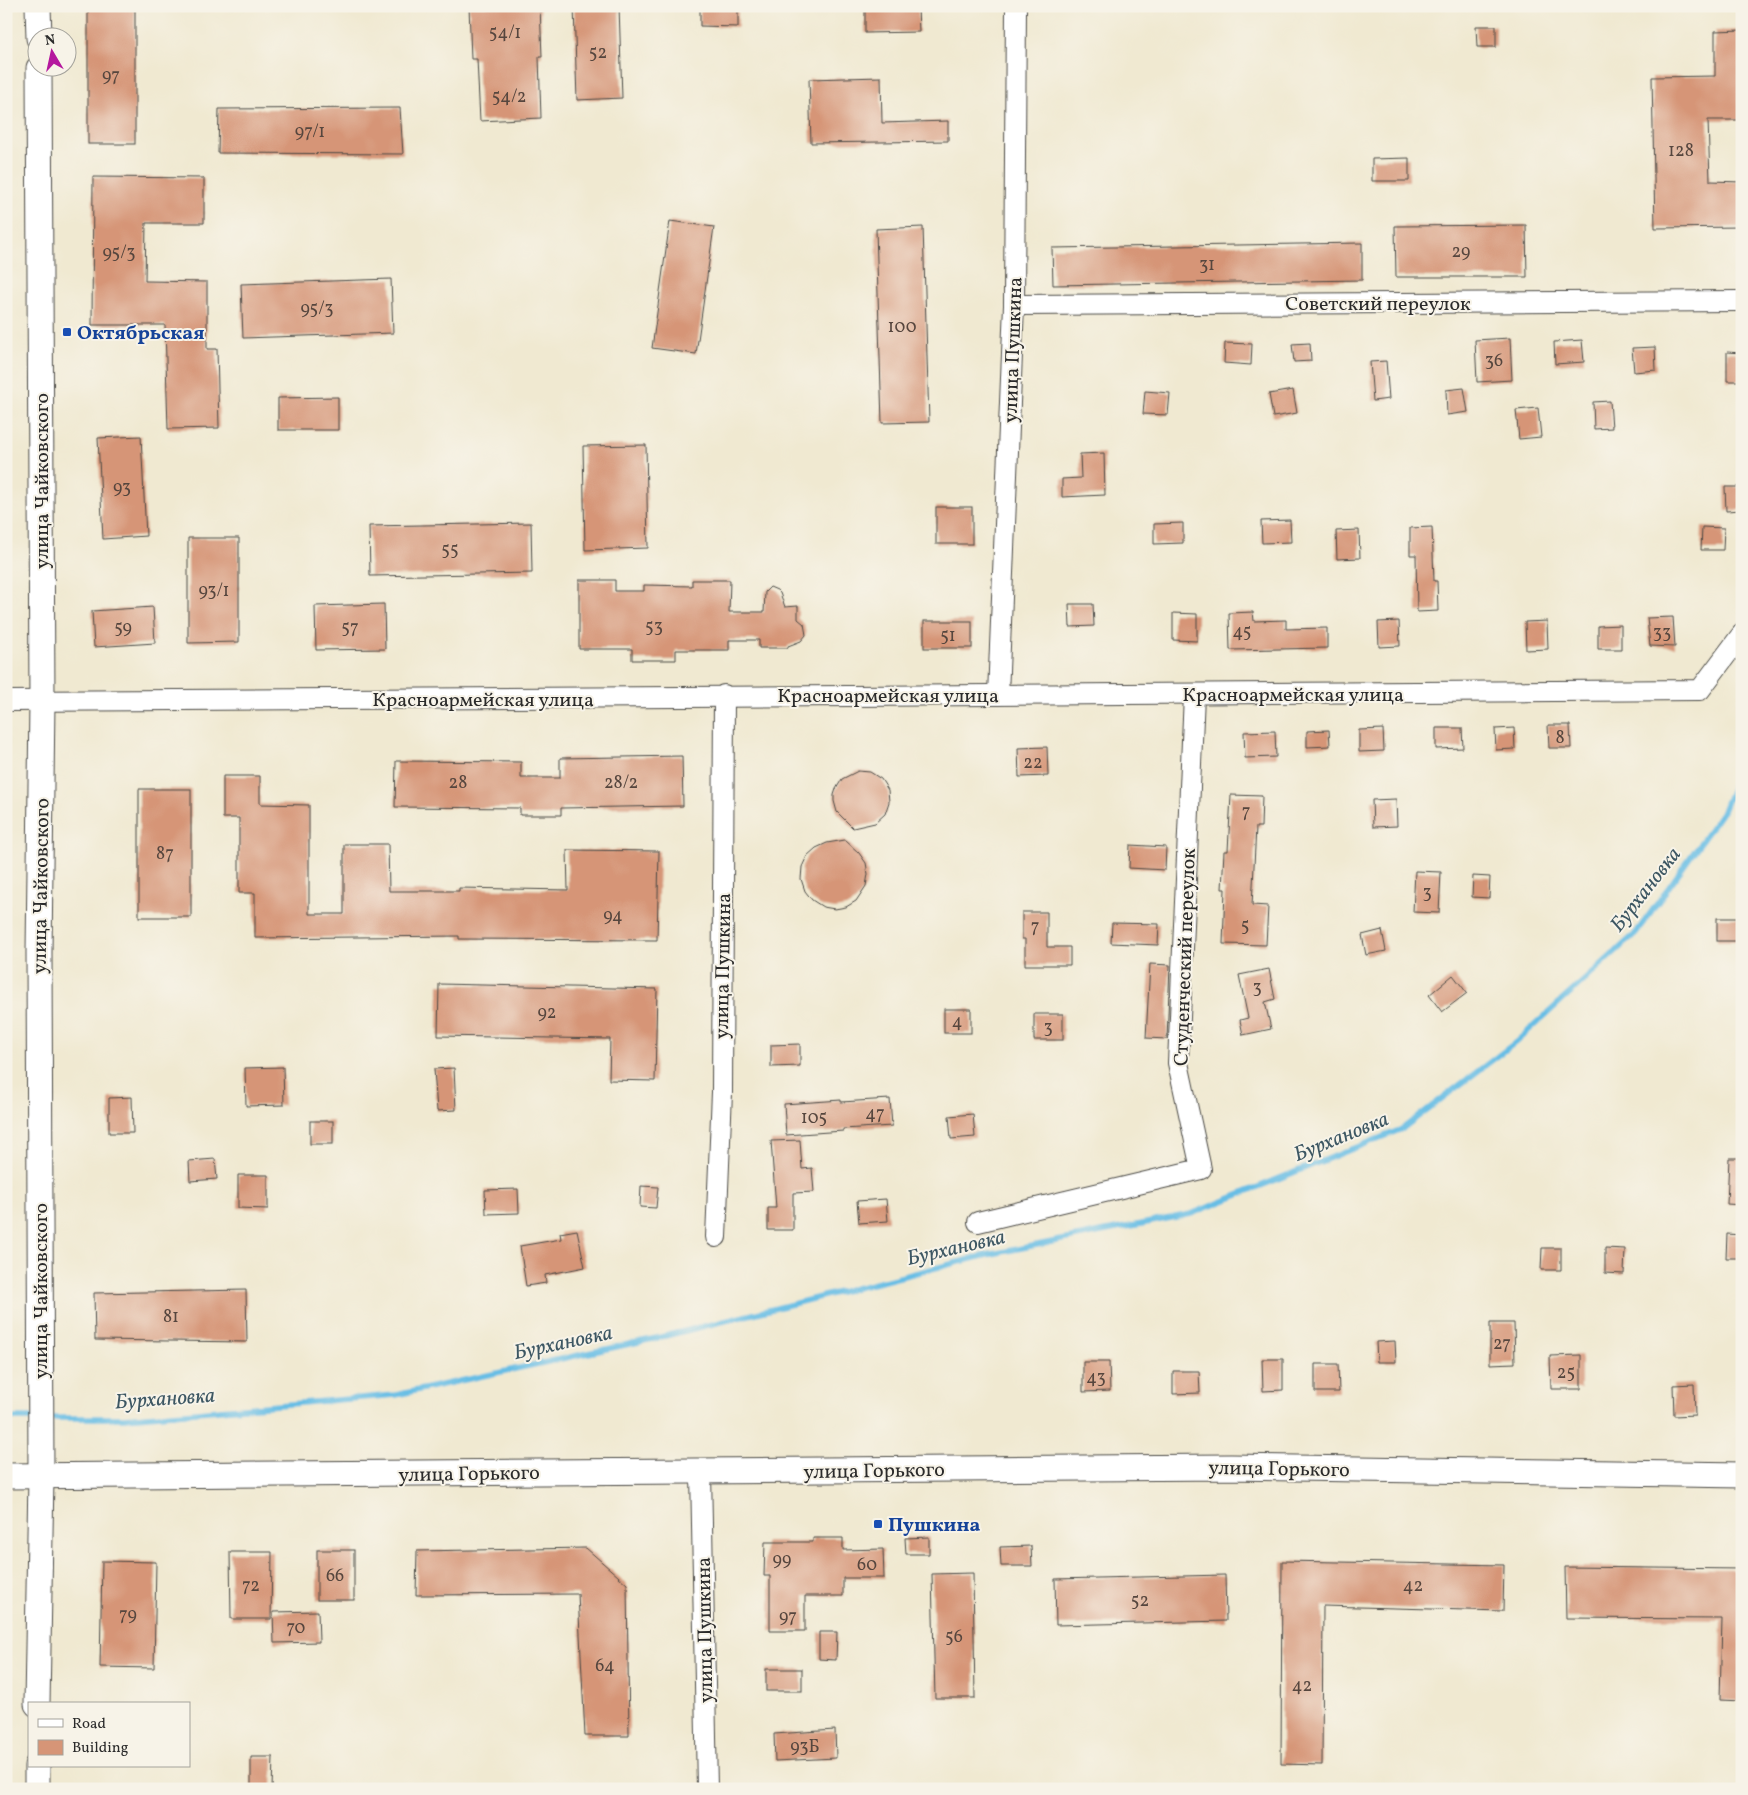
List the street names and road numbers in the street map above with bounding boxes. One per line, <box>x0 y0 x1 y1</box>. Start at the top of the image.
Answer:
street label: улица Пушкина <box>997 276 1031 424</box>
street label: Советский переулок <box>1285 291 1471 319</box>
street label: улица Чайковского <box>29 393 57 569</box>
street label: Красноармейская улица <box>1182 682 1404 710</box>
street label: Красноармейская улица <box>777 683 999 711</box>
street label: Красноармейская улица <box>372 687 594 715</box>
street label: улица Чайковского <box>26 798 58 974</box>
street label: Студенческий переулок <box>1168 847 1204 1067</box>
street label: улица Пушкина <box>709 893 739 1039</box>
street label: улица Чайковского <box>28 1203 56 1379</box>
street label: улица Горького <box>1208 1455 1350 1485</box>
street label: улица Горького <box>803 1457 945 1487</box>
street label: улица Горького <box>398 1460 540 1490</box>
street label: улица Пушкина <box>691 1557 721 1703</box>

